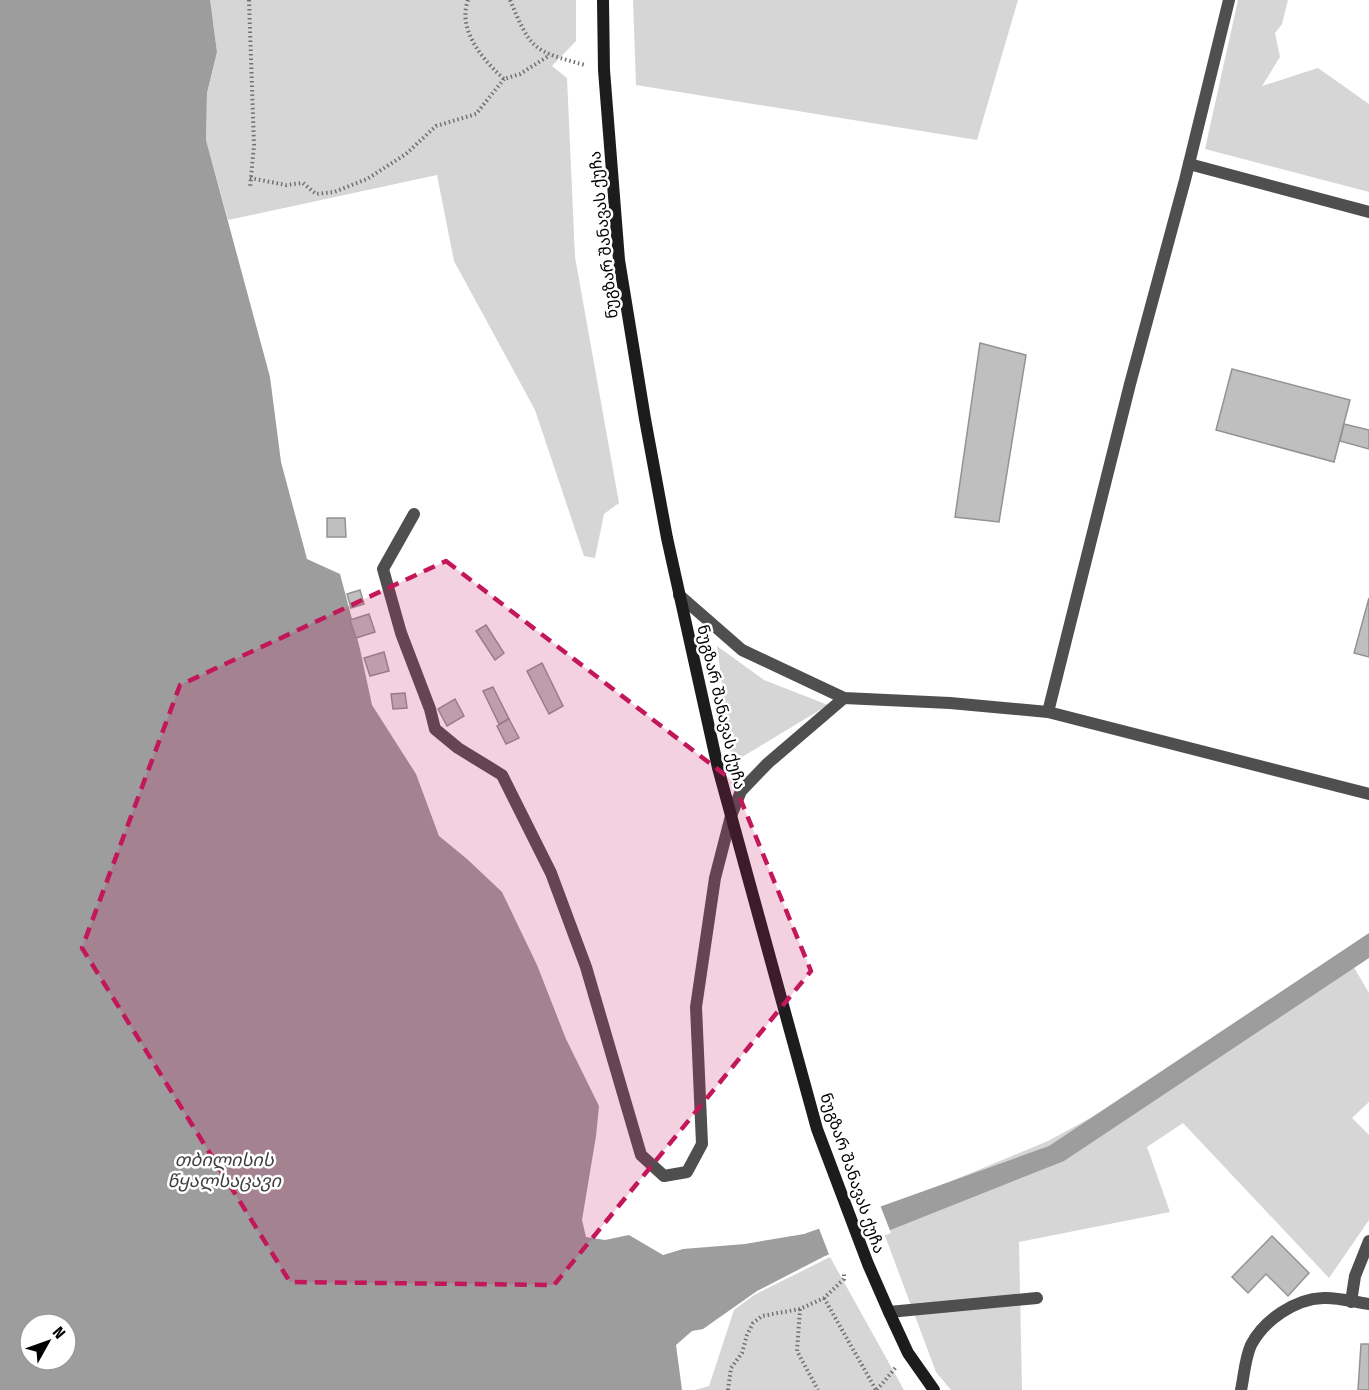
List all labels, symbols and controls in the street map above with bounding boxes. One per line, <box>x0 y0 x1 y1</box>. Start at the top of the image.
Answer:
street label: ნუგზარ შანავას ქუჩა <box>585 150 622 320</box>
street label: ნუგზარ შანავას ქუჩა <box>693 623 750 791</box>
street label: ნუგზარ შანავას ქუჩა <box>816 1090 889 1256</box>
water label: თბილისის წყალსაცავი <box>167 1149 281 1192</box>
north arrow <box>18 1312 78 1372</box>
text: N <box>49 1323 69 1342</box>

